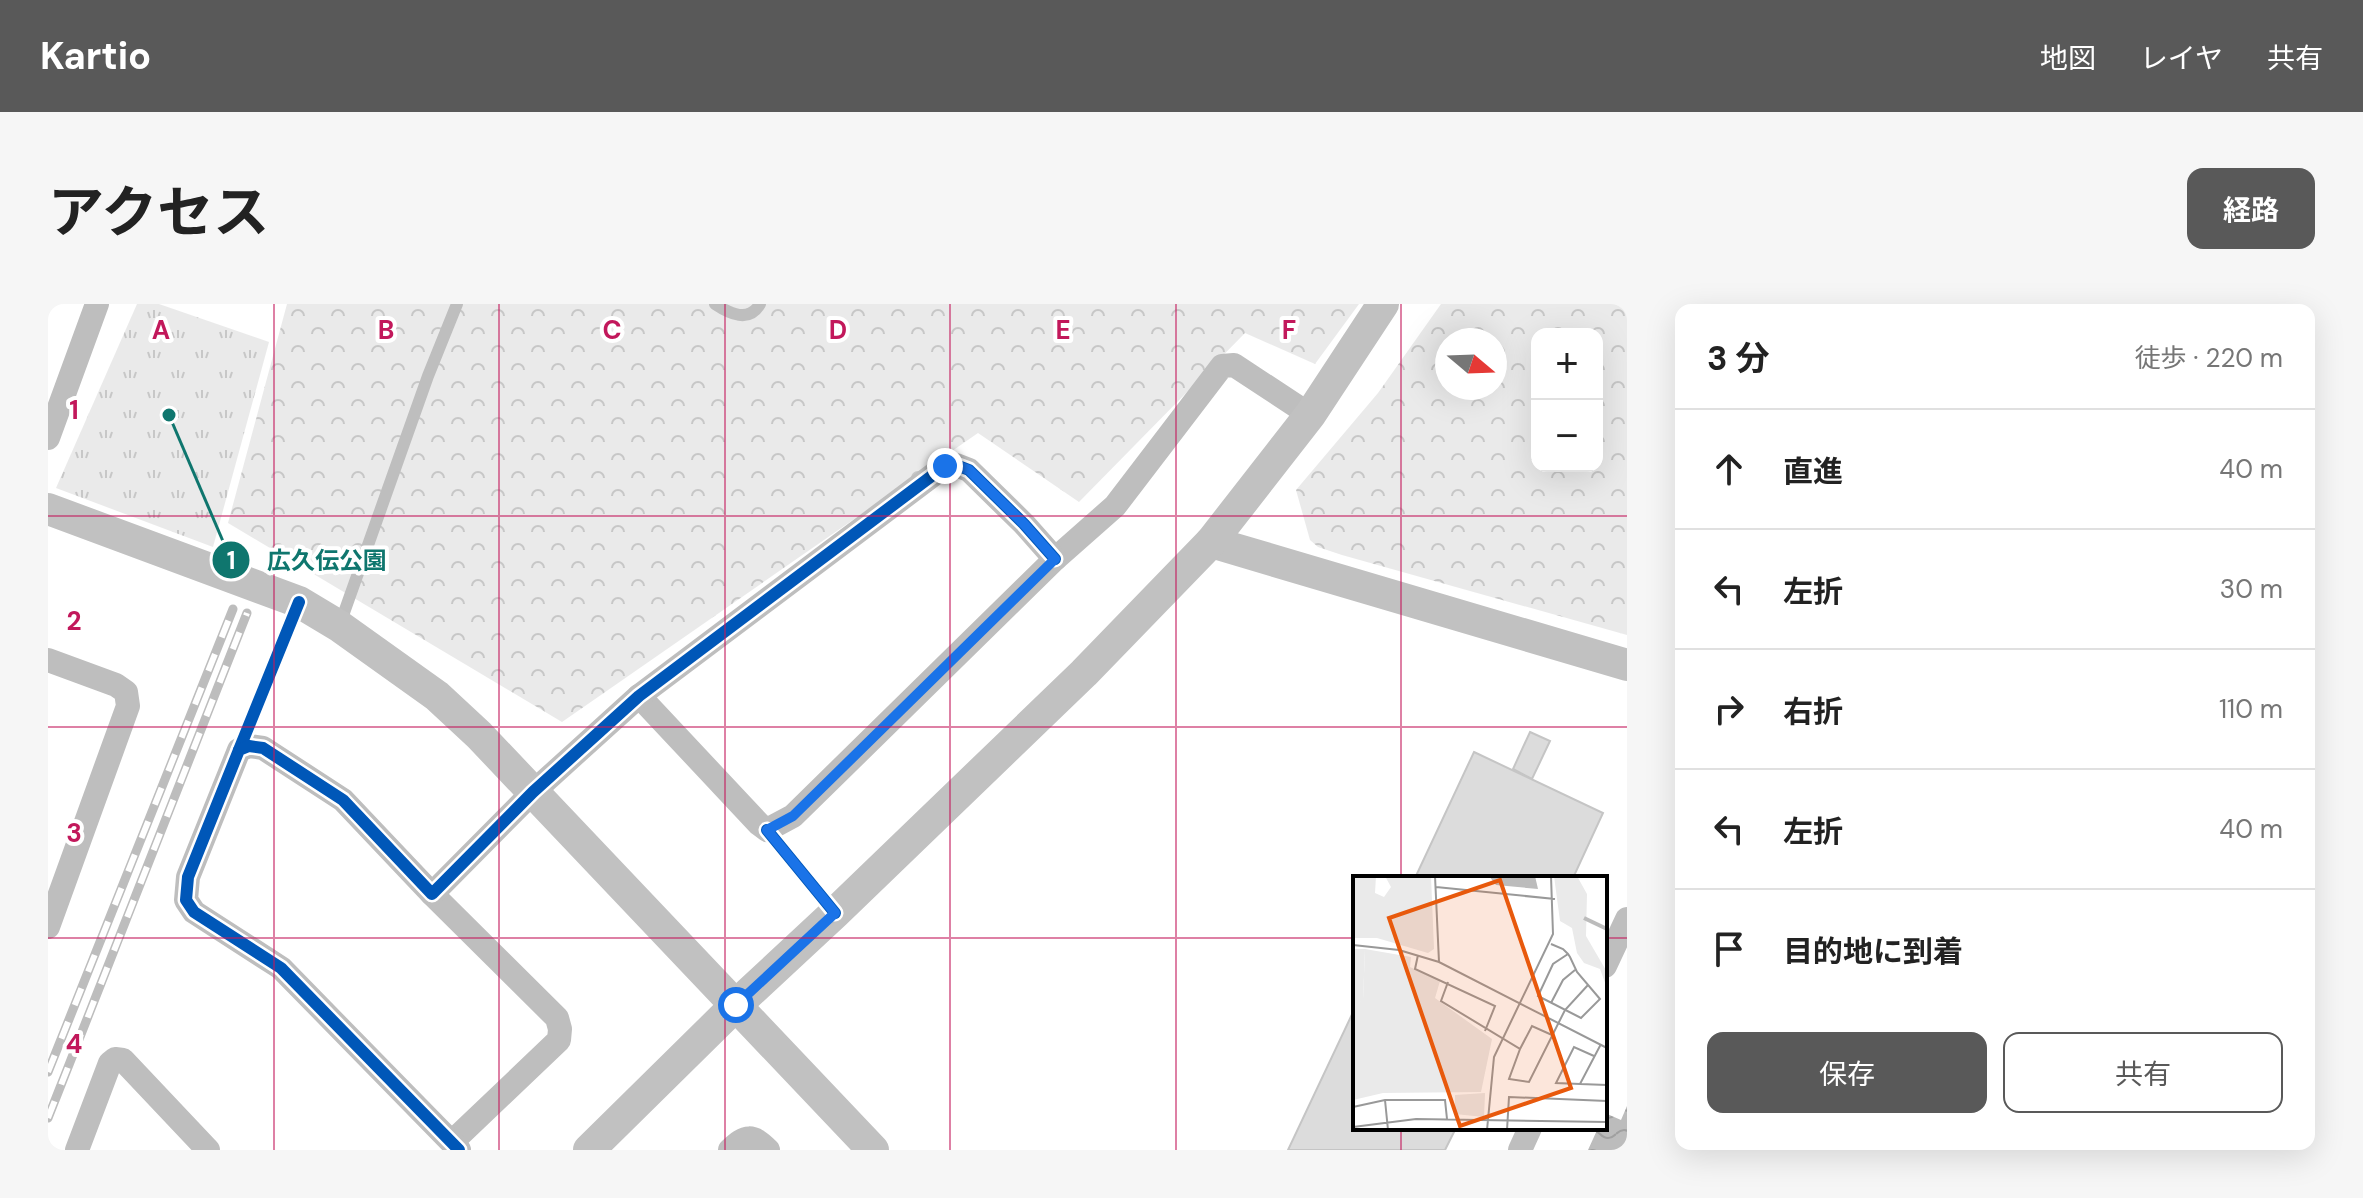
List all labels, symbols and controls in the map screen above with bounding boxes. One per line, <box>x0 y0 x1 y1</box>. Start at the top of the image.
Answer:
text: Kartio <box>40 31 151 81</box>
text: 地図 <box>2040 40 2096 77</box>
text: レイヤ <box>2140 40 2223 77</box>
text: 共有 <box>2267 40 2323 77</box>
button: 経路 <box>2187 168 2315 249</box>
text: アクセス <box>48 176 269 249</box>
text: A <box>152 313 170 347</box>
text: B <box>378 313 394 347</box>
text: C <box>602 313 622 347</box>
text: D <box>829 313 847 347</box>
text: E <box>1055 313 1071 347</box>
text: F <box>1282 313 1296 347</box>
north arrow <box>1435 328 1507 400</box>
map controls <box>1531 328 1603 472</box>
button: + <box>1531 328 1603 400</box>
text: 3 分 <box>1707 336 1770 381</box>
text: 徒歩 · 220 m <box>2134 341 2283 375</box>
text: 1 <box>69 393 79 427</box>
button: − <box>1531 400 1603 472</box>
icon: ahead <box>1707 447 1751 491</box>
route end <box>927 448 963 484</box>
text: 直進 <box>1783 452 1843 491</box>
text: 40 m <box>2219 452 2283 486</box>
callout: 広久伝公園 <box>211 536 403 584</box>
text: 1 <box>227 545 235 576</box>
text: 広久伝公園 <box>267 545 387 576</box>
icon: left <box>1707 567 1751 611</box>
text: 左折 <box>1783 572 1843 611</box>
text: 30 m <box>2220 572 2283 606</box>
text: 2 <box>66 604 82 638</box>
icon: right <box>1707 687 1751 731</box>
text: 右折 <box>1783 692 1843 731</box>
text: 110 m <box>2219 692 2283 726</box>
icon: left <box>1707 807 1751 851</box>
text: 左折 <box>1783 812 1843 851</box>
text: 40 m <box>2219 812 2283 846</box>
text: 3 <box>66 816 82 850</box>
inset map <box>1353 876 1607 1130</box>
icon: arrive <box>1707 927 1751 971</box>
text: 目的地に到着 <box>1783 932 1963 971</box>
route start <box>718 987 754 1023</box>
text: 4 <box>66 1027 82 1061</box>
button: 保存 <box>1707 1032 1987 1113</box>
button: 共有 <box>2003 1032 2283 1113</box>

